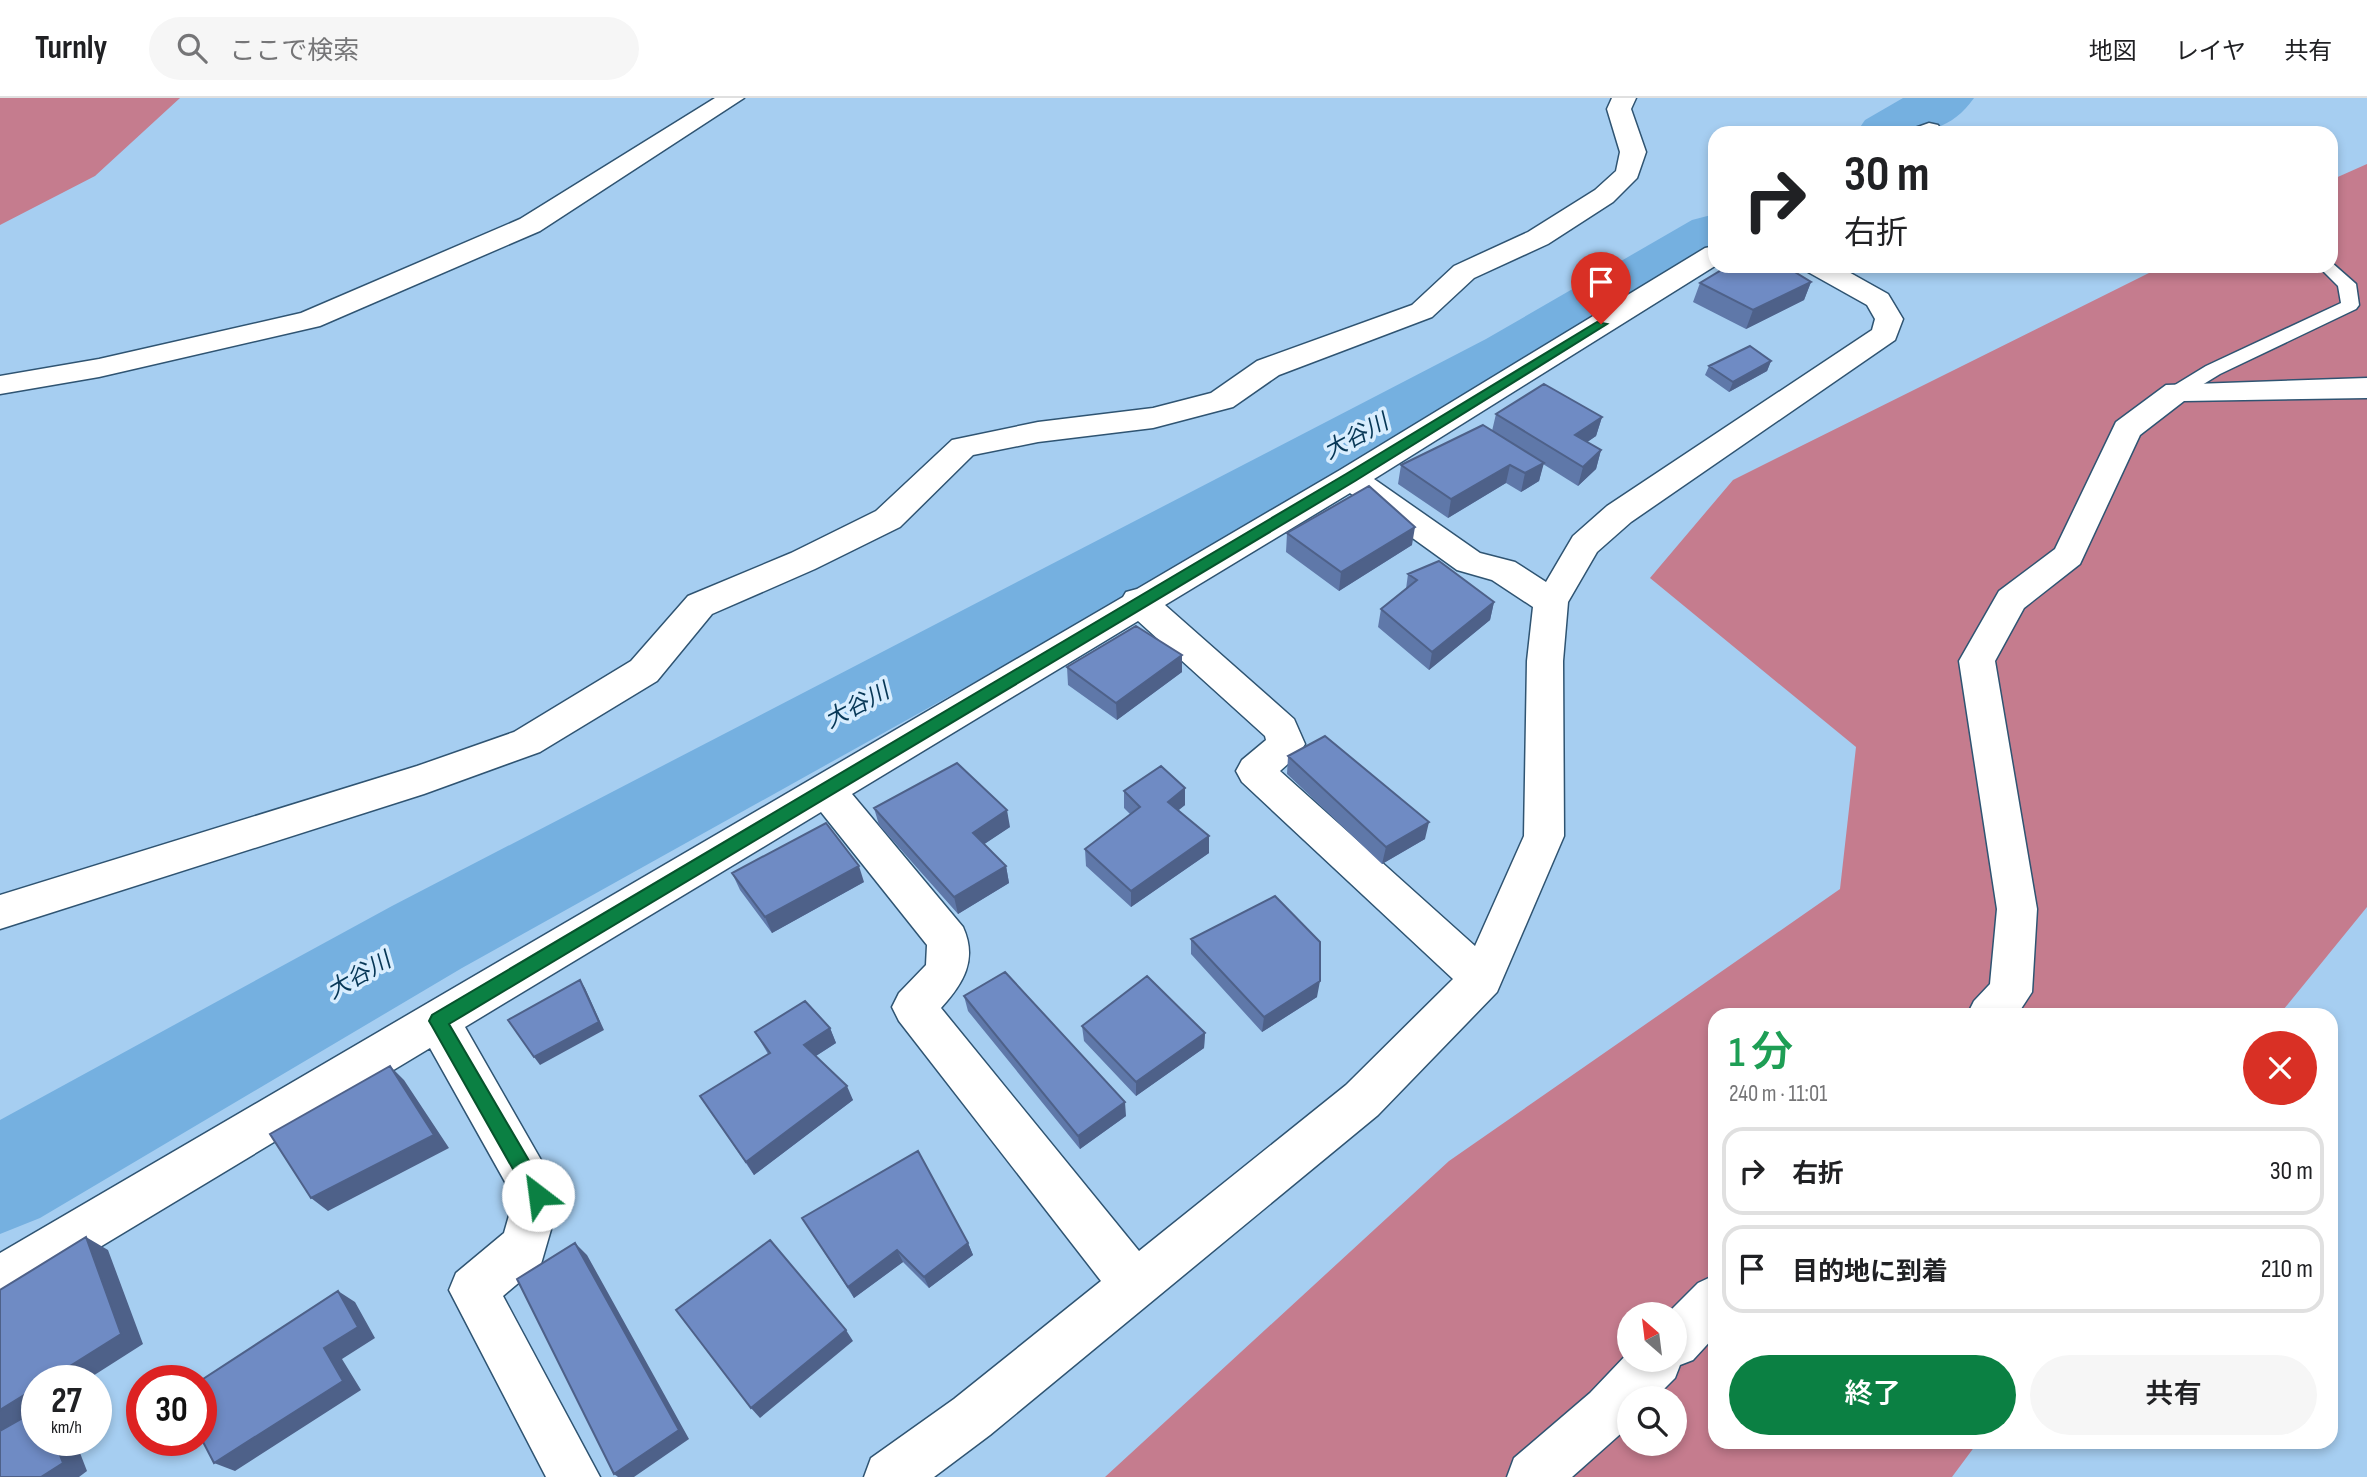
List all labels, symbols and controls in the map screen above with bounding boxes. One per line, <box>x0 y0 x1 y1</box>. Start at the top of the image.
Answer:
search box <box>149 17 639 80</box>
text: Turnly <box>35 28 107 68</box>
icon: search <box>173 29 211 67</box>
text: ここで検索 <box>229 36 359 67</box>
text: 地図 <box>2089 37 2137 66</box>
text: レイヤ <box>2175 37 2246 66</box>
text: 共有 <box>2284 37 2332 66</box>
text: 30 m <box>1844 146 1929 205</box>
icon: right <box>1729 154 1820 245</box>
text: 右折 <box>1844 214 1908 253</box>
pin <box>1571 252 1631 324</box>
icon: arrive <box>1582 263 1620 301</box>
water label: 大谷川 <box>1319 407 1396 466</box>
water label: 大谷川 <box>820 676 897 735</box>
water label: 大谷川 <box>322 945 398 1005</box>
text: 1 分 <box>1729 1028 1793 1079</box>
button: close <box>2243 1031 2317 1105</box>
text: 240 m · 11:01 <box>1729 1080 1827 1108</box>
icon: right <box>1733 1152 1771 1190</box>
text: 30 m <box>2270 1156 2313 1187</box>
position arrow <box>501 1158 575 1232</box>
text: 右折 <box>1792 1159 1844 1190</box>
icon: arrive <box>1733 1250 1771 1288</box>
text: 210 m <box>2261 1254 2313 1285</box>
text: 目的地に到着 <box>1792 1257 1948 1288</box>
north arrow <box>1617 1302 1687 1372</box>
map controls <box>1617 1302 1687 1456</box>
button: 終了 <box>1729 1355 2016 1435</box>
button: 共有 <box>2030 1355 2317 1435</box>
speed limit sign: 30 <box>126 1365 217 1456</box>
text: 27 <box>51 1380 82 1423</box>
button: search <box>1617 1386 1687 1456</box>
text: km/h <box>51 1417 82 1438</box>

